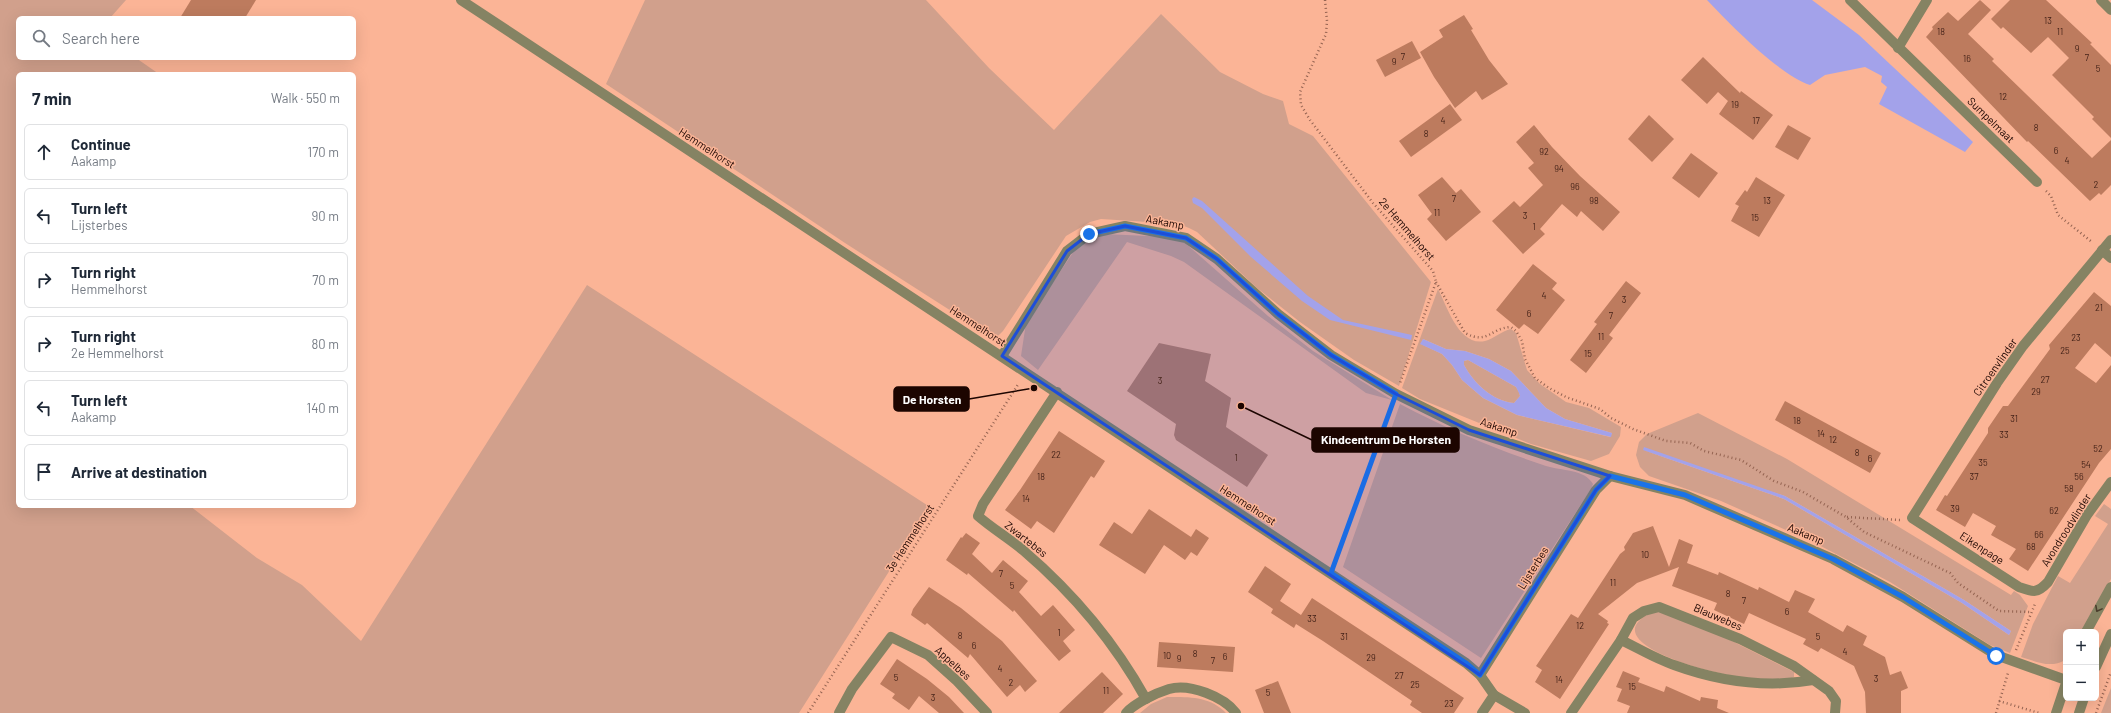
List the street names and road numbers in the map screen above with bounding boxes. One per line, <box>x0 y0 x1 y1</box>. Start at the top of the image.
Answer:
street label: Sumpelmaat <box>1965 94 2017 145</box>
street label: Hemmelhorst <box>677 125 738 171</box>
street label: 2e Hemmelhorst <box>1377 195 1438 263</box>
street label: Aakamp <box>1145 211 1185 232</box>
street label: Hemmelhorst <box>948 303 1009 349</box>
street label: Citroenvlinder <box>1970 335 2019 398</box>
street label: Aakamp <box>1479 414 1519 439</box>
street label: Hemmelhorst <box>1218 482 1279 528</box>
street label: Avondroodvlinder <box>2038 491 2093 569</box>
street label: 3e Hemmelhorst <box>883 501 936 574</box>
street label: Zwartebes <box>1002 518 1050 559</box>
street label: Aakamp <box>1786 520 1826 547</box>
street label: Eikenpage <box>1958 529 2007 567</box>
street label: Lijsterbes <box>1514 544 1551 591</box>
street label: Blauwebes <box>1692 600 1744 633</box>
street label: Appelbes <box>933 643 974 682</box>

